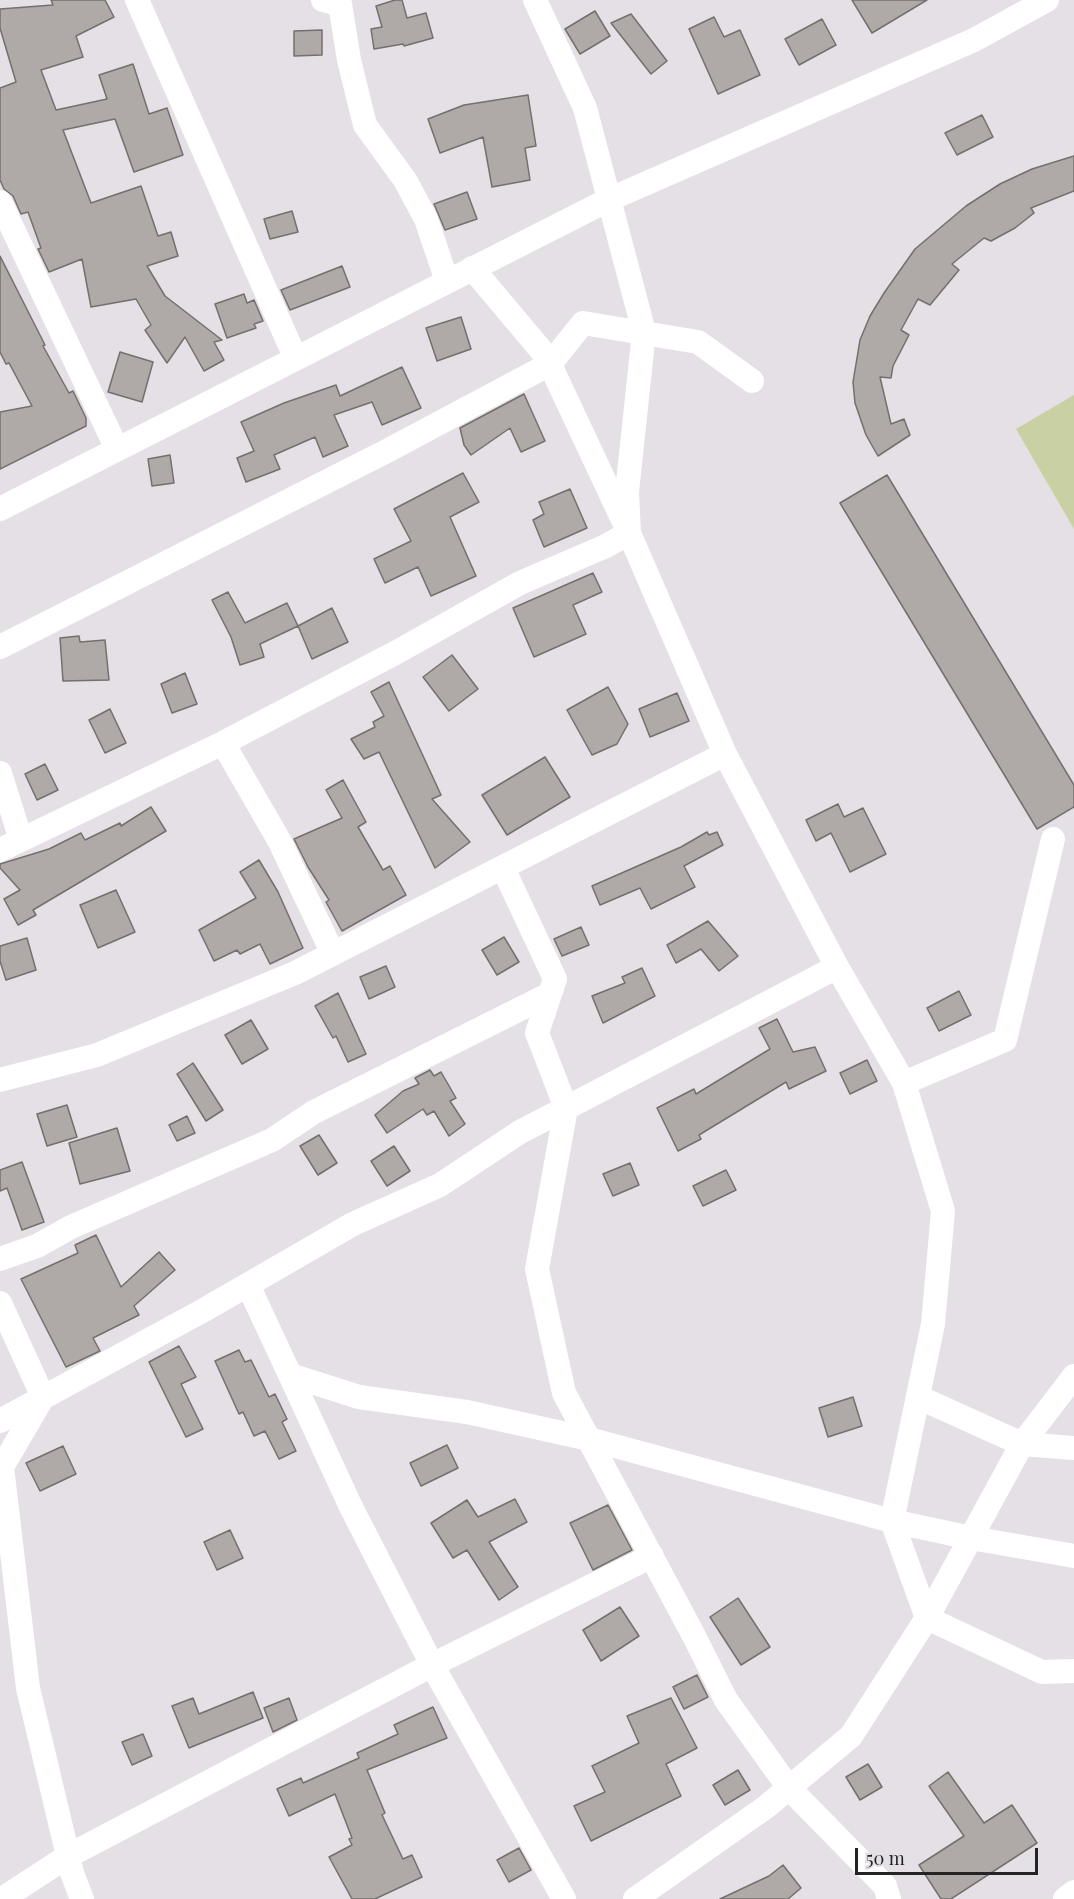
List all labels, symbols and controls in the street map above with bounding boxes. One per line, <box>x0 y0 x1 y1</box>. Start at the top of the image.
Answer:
scale bar <box>858 1836 1041 1874</box>
text: 50 m <box>866 1846 905 1870</box>

